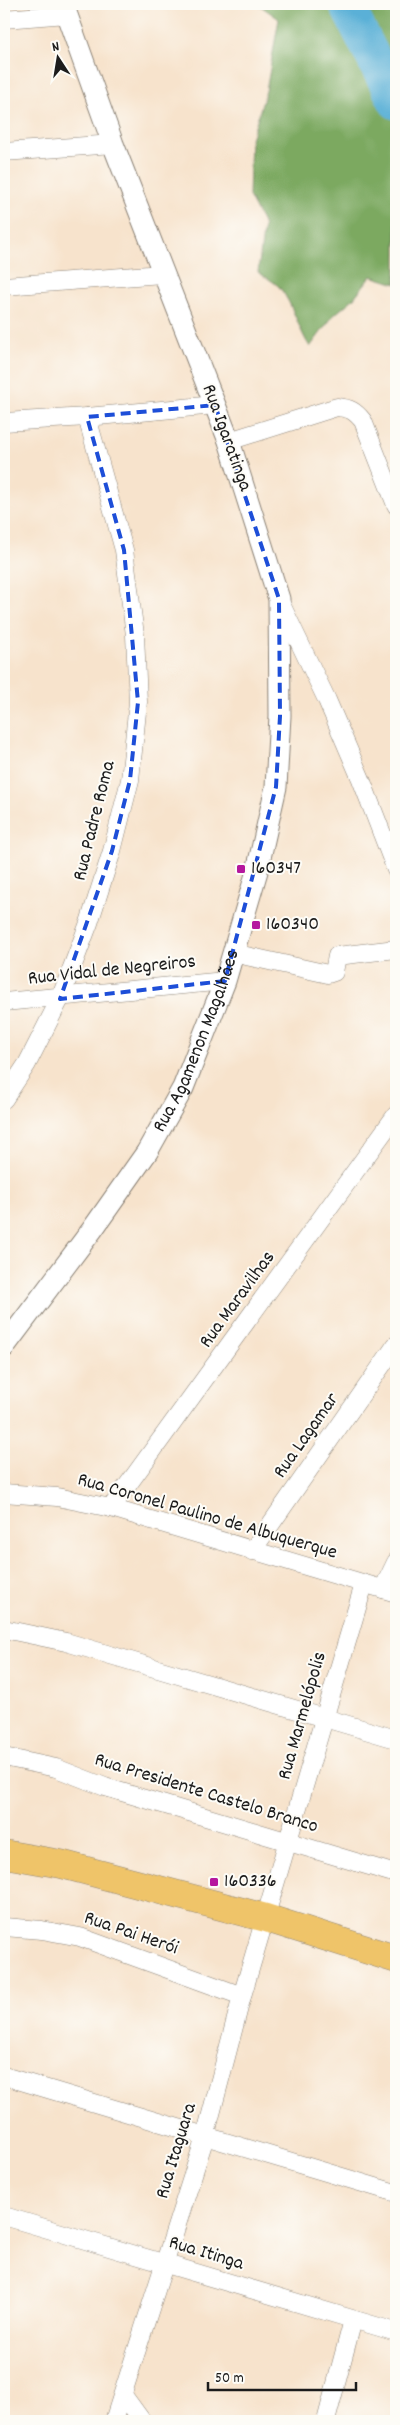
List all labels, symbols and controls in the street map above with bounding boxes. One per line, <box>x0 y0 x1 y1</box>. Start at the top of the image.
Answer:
north arrow <box>32 32 82 82</box>
text: N <box>50 37 61 58</box>
street label: Rua Igaratinga <box>194 381 258 496</box>
street label: Rua Padre Roma <box>67 757 124 884</box>
place label: 160347 <box>251 855 301 883</box>
marker: 160347 <box>235 863 247 875</box>
place label: 160340 <box>266 911 319 939</box>
marker: 160340 <box>250 919 262 931</box>
street label: Rua Agamenon Magalhães <box>147 946 247 1138</box>
street label: Rua Vidal de Negreiros <box>27 948 197 994</box>
street label: Rua Maravilhas <box>193 1246 283 1354</box>
street label: Rua Lagamar <box>267 1387 347 1484</box>
street label: Rua Coronel Paulino de Albuquerque <box>74 1466 340 1568</box>
street label: Rua Marmelópolis <box>271 1649 335 1783</box>
street label: Rua Presidente Castelo Branco <box>91 1747 321 1841</box>
place label: 160336 <box>224 1868 277 1896</box>
marker: 160336 <box>208 1876 220 1888</box>
street label: Rua Pai Herói <box>80 1905 182 1963</box>
street label: Rua Itaguara <box>149 2099 205 2202</box>
street label: Rua Itinga <box>165 2229 247 2279</box>
scale bar <box>208 2360 355 2392</box>
text: 50 m <box>215 2368 244 2390</box>

